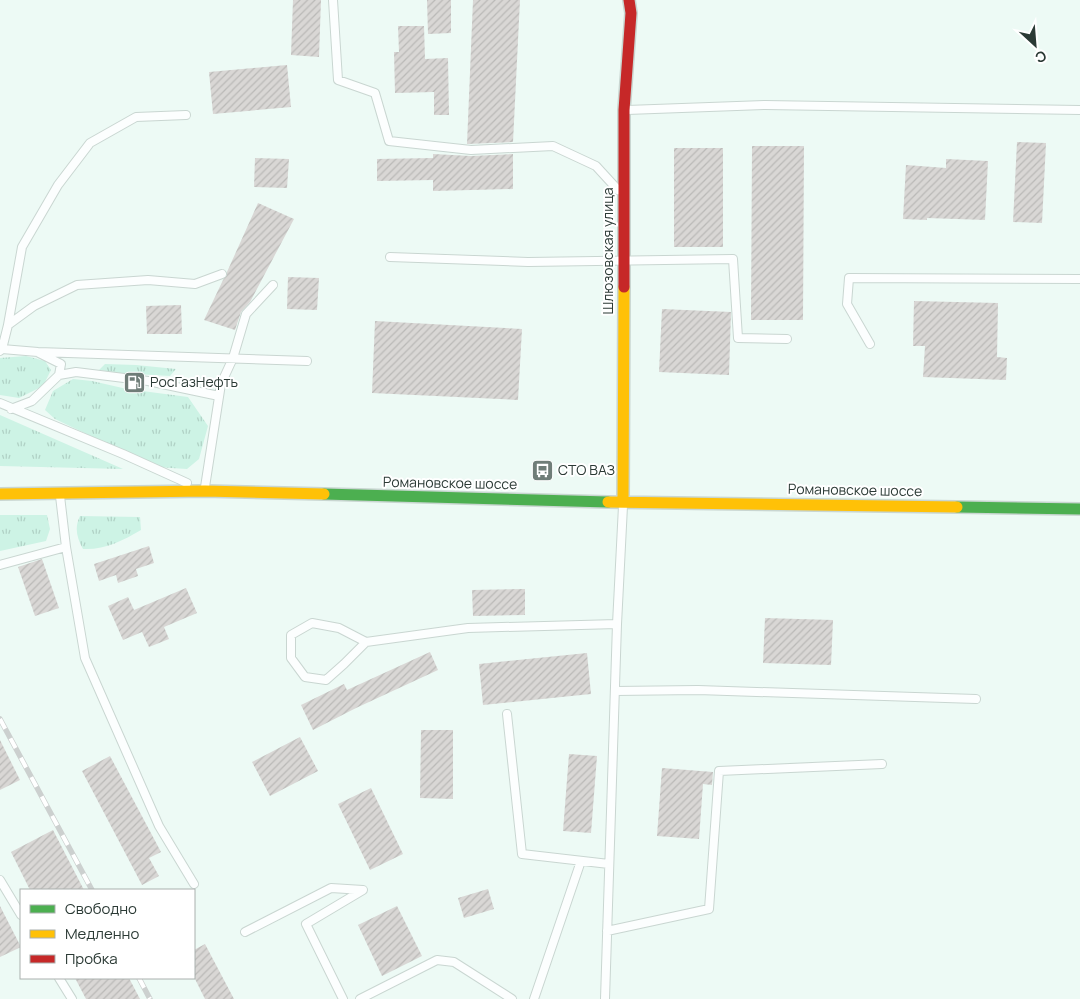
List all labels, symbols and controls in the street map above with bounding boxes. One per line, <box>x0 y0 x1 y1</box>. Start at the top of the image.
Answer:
north arrow <box>1010 20 1060 70</box>
text: С <box>1032 46 1050 68</box>
street label: Шлюзовская улица <box>598 187 617 315</box>
fuel station icon: РосГазНефть <box>122 370 146 394</box>
place label: РосГазНефть <box>150 372 238 391</box>
bus stop icon: СТО ВАЗ <box>530 458 554 482</box>
place label: СТО ВАЗ <box>558 460 615 479</box>
street label: Романовское шоссе <box>383 472 517 493</box>
street label: Романовское шоссе <box>788 479 922 500</box>
legend <box>20 889 195 979</box>
text: Свободно <box>65 898 137 919</box>
text: Медленно <box>65 923 139 944</box>
text: Пробка <box>65 948 118 969</box>

